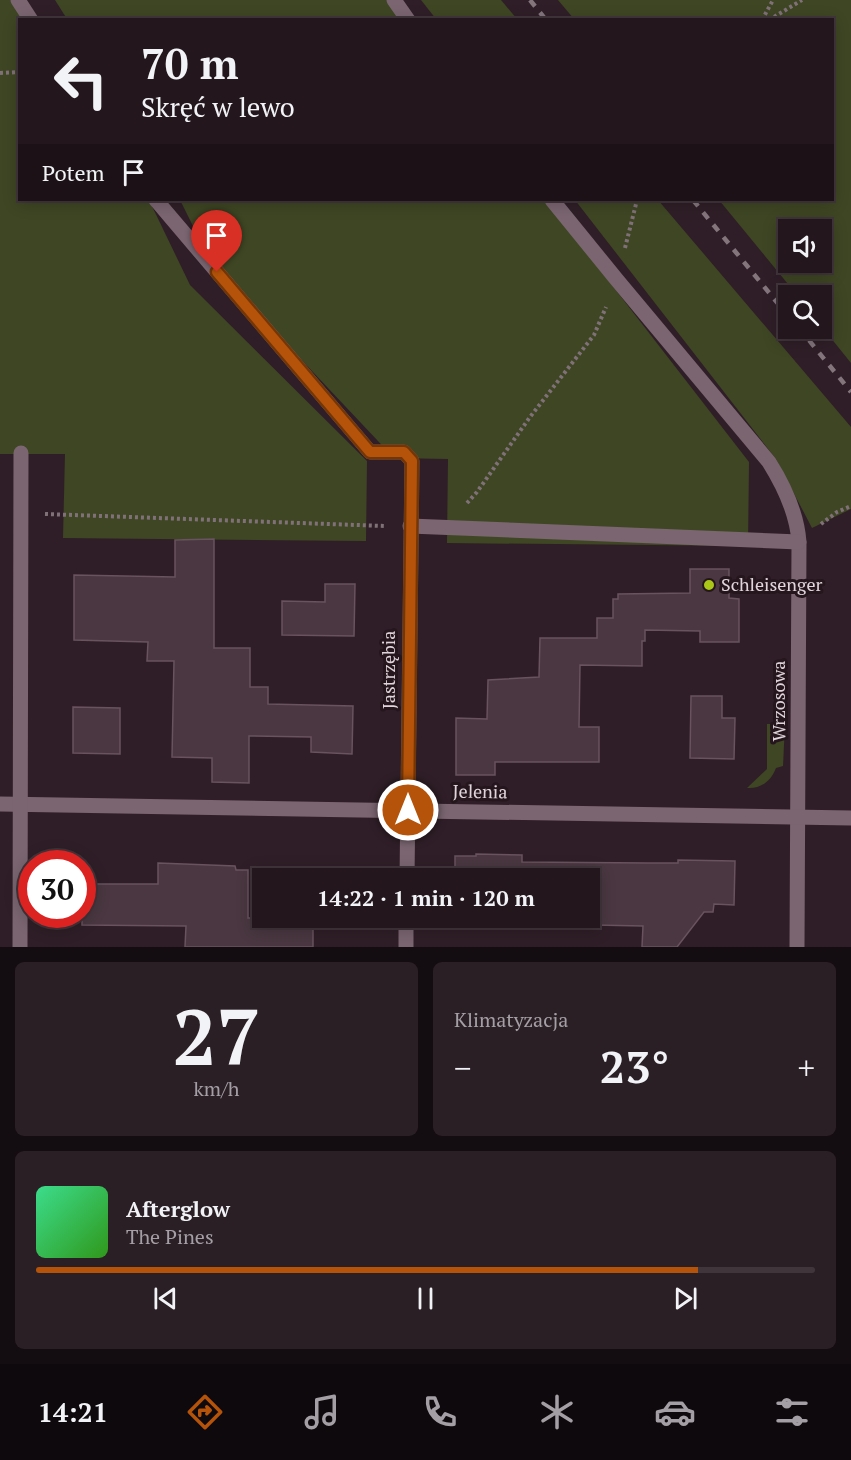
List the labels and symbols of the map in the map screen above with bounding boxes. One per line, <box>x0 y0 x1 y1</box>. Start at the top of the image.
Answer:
pin <box>191 210 242 272</box>
place label: Schleisenger <box>721 572 823 596</box>
marker: Schleisenger <box>702 578 716 592</box>
street label: Jastrzębia <box>376 631 400 709</box>
street label: Wrzosowa <box>766 661 790 741</box>
position arrow <box>376 778 440 842</box>
street label: Jelenia <box>452 779 508 803</box>
speed limit sign: 30 <box>18 850 96 928</box>

